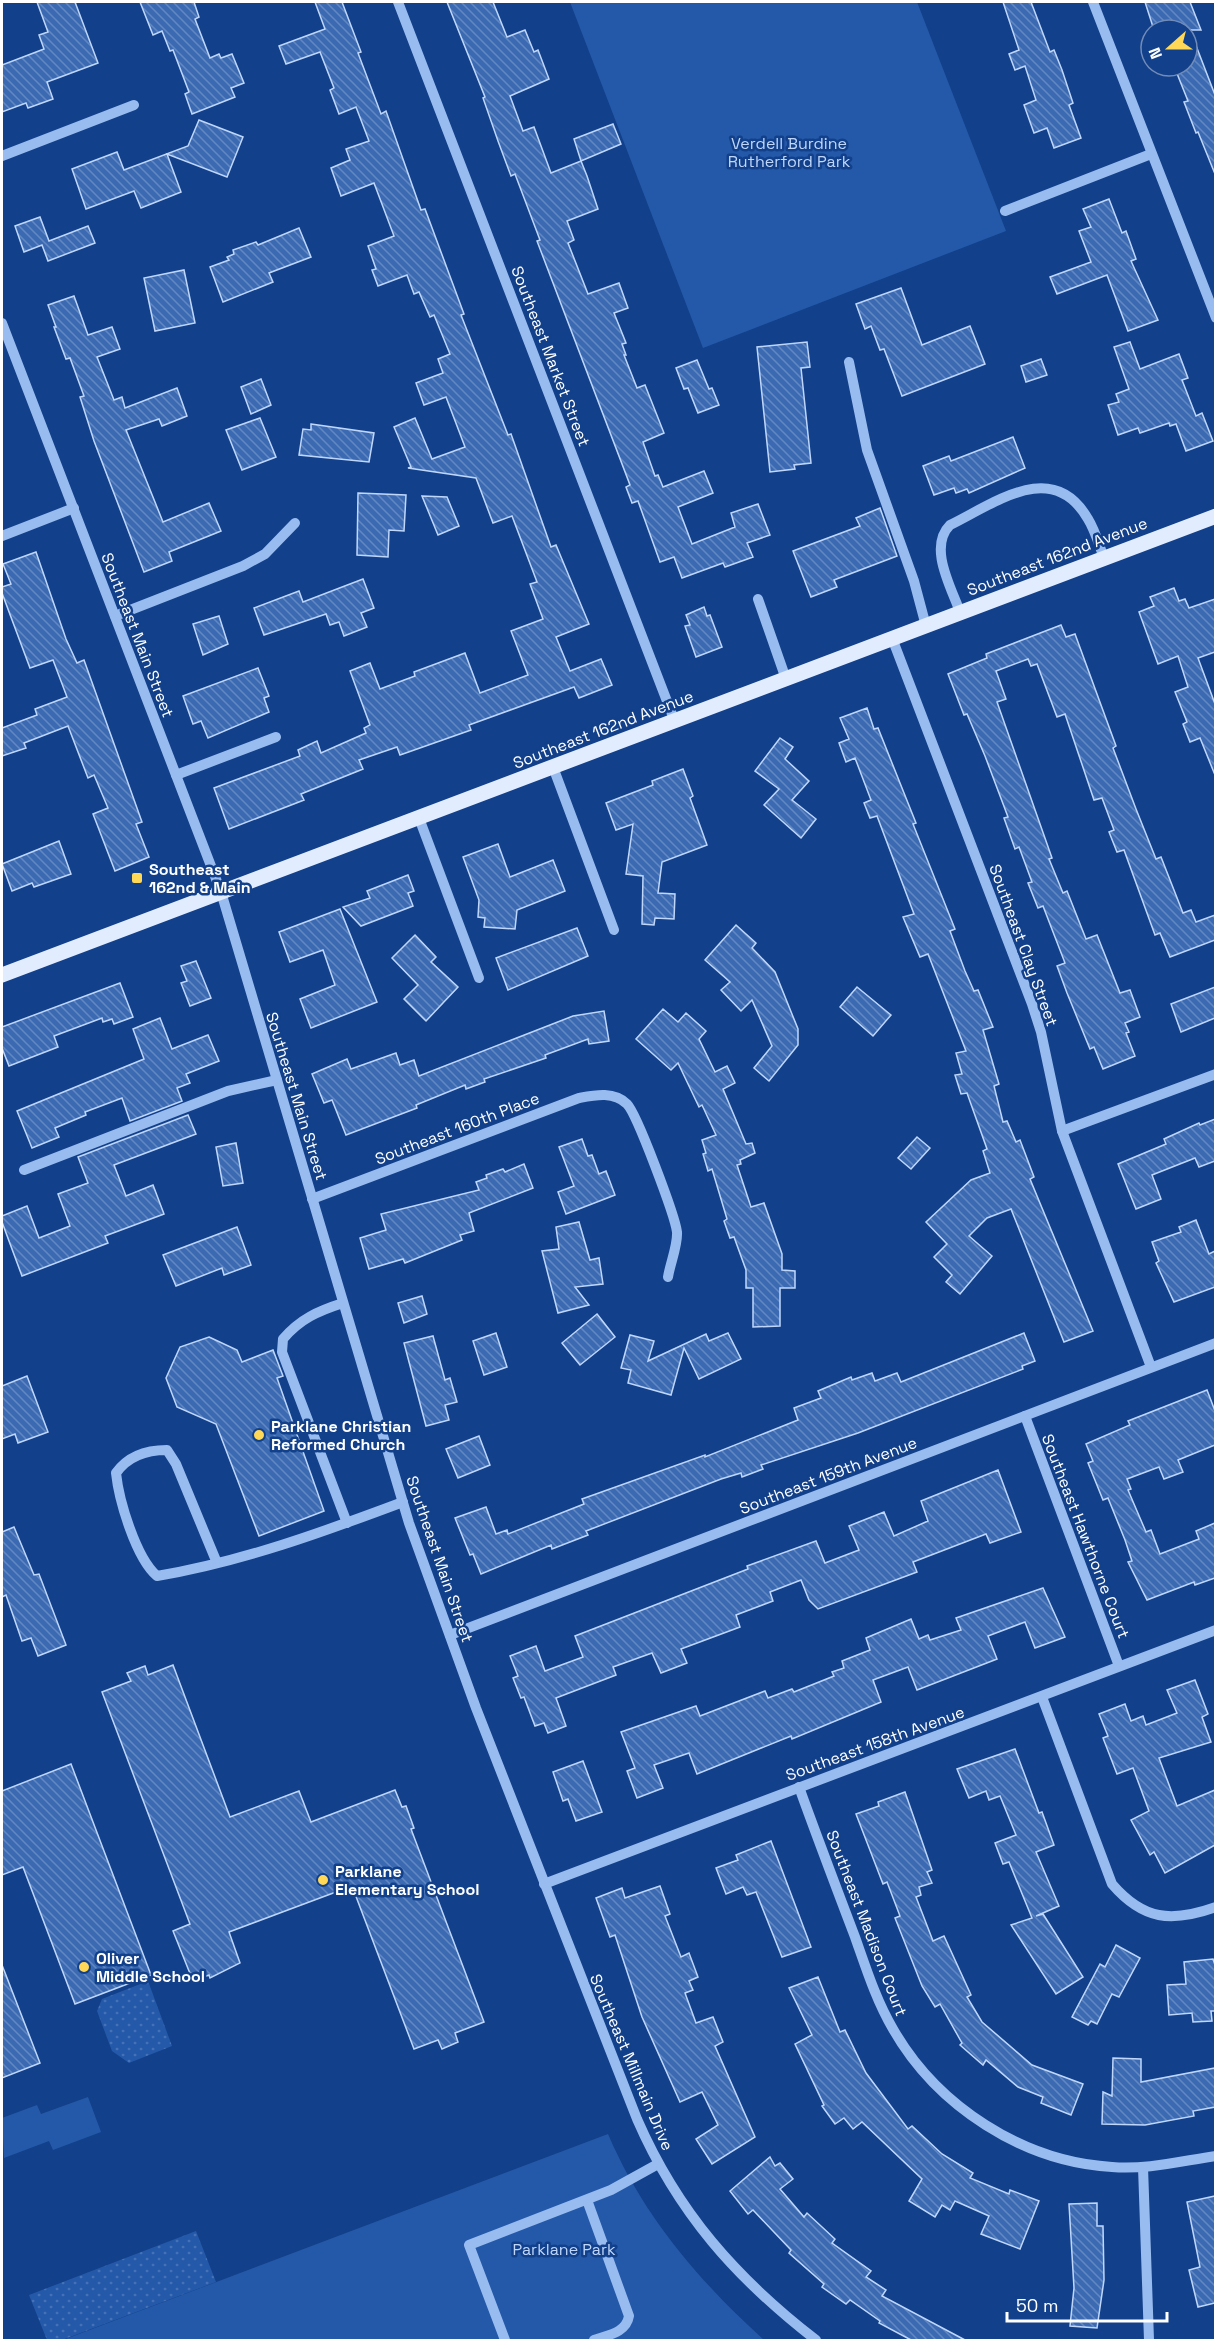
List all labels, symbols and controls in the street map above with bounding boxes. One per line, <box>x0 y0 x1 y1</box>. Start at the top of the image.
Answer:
north arrow <box>1139 18 1199 78</box>
text: N <box>1144 44 1167 62</box>
park label: Verdell Burdine Rutherford Park <box>728 133 851 172</box>
street label: Southeast Market Street <box>506 263 595 449</box>
street label: Southeast 162nd Avenue <box>964 512 1150 601</box>
street label: Southeast Main Street <box>96 550 179 721</box>
street label: Southeast 162nd Avenue <box>510 685 696 774</box>
place label: Southeast 162nd & Main <box>149 859 251 898</box>
street label: Southeast Clay Street <box>984 861 1063 1029</box>
marker: Southeast 162nd & Main <box>130 871 144 885</box>
street label: Southeast Main Street <box>261 1010 332 1183</box>
street label: Southeast 160th Place <box>372 1087 542 1170</box>
place label: Parklane Christian Reformed Church <box>271 1416 411 1455</box>
marker: Parklane Christian Reformed Church <box>252 1428 266 1442</box>
street label: Southeast Hawthorne Court <box>1037 1431 1134 1641</box>
street label: Southeast 159th Avenue <box>736 1432 920 1519</box>
street label: Southeast Main Street <box>401 1473 478 1645</box>
street label: Southeast 158th Avenue <box>783 1701 967 1786</box>
street label: Southeast Madison Court <box>821 1827 912 2019</box>
place label: Parklane Elementary School <box>335 1861 479 1900</box>
marker: Parklane Elementary School <box>316 1873 330 1887</box>
place label: Oliver Middle School <box>96 1948 205 1987</box>
marker: Oliver Middle School <box>77 1960 91 1974</box>
street label: Southeast Millmain Drive <box>585 1971 678 2154</box>
park label: Parklane Park <box>512 2239 616 2260</box>
scale bar <box>1007 2285 1168 2323</box>
text: 50 m <box>1016 2294 1058 2317</box>

